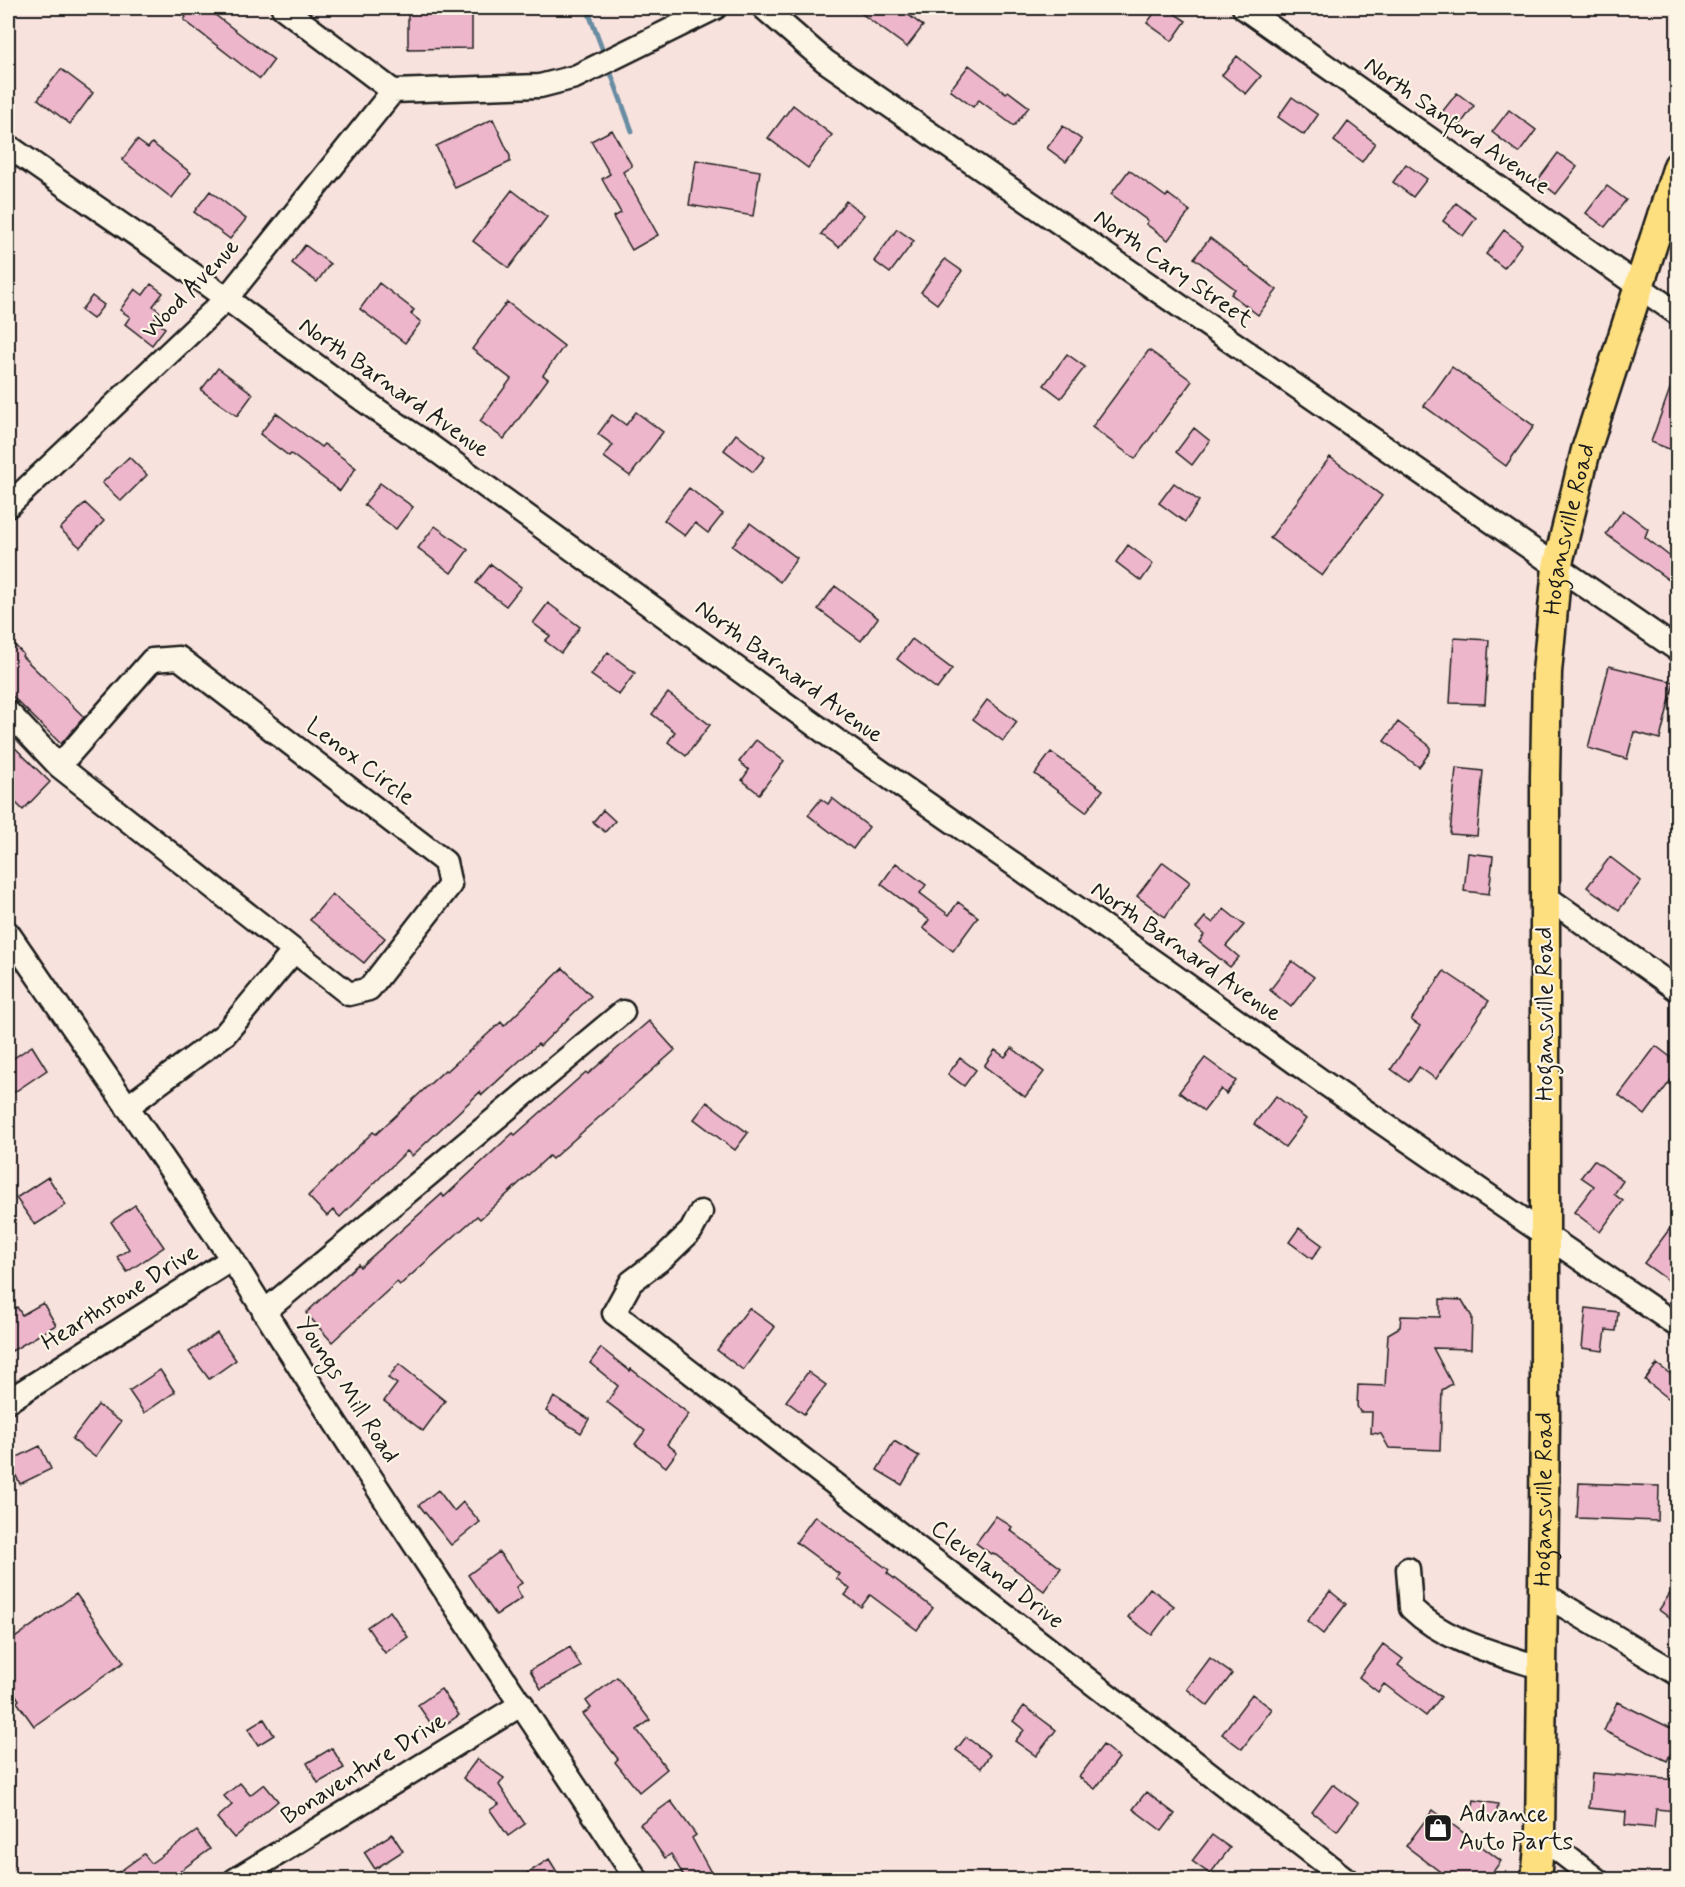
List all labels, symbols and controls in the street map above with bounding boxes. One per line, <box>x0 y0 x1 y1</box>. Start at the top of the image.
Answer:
street label: North Sanford Avenue <box>1356 50 1557 204</box>
street label: North Cary Street <box>1087 202 1259 336</box>
street label: Wood Avenue <box>135 232 247 346</box>
street label: North Barnard Avenue <box>292 310 496 466</box>
street label: Hogansville Road <box>1537 440 1603 616</box>
street label: North Barnard Avenue <box>688 593 890 751</box>
street label: Lenox Circle <box>299 711 421 813</box>
street label: North Barnard Avenue <box>1084 874 1288 1030</box>
street label: Hogansville Road <box>1530 927 1564 1101</box>
street label: Hearthstone Drive <box>36 1237 204 1359</box>
street label: Youngs Mill Road <box>286 1311 406 1470</box>
street label: Hogansville Road <box>1528 1412 1562 1587</box>
street label: Cleveland Drive <box>924 1513 1070 1637</box>
street label: Bonaventure Drive <box>275 1706 453 1832</box>
place label: Advance Auto Parts <box>1459 1799 1573 1858</box>
shop icon: Advance Auto Parts <box>1422 1812 1454 1844</box>

